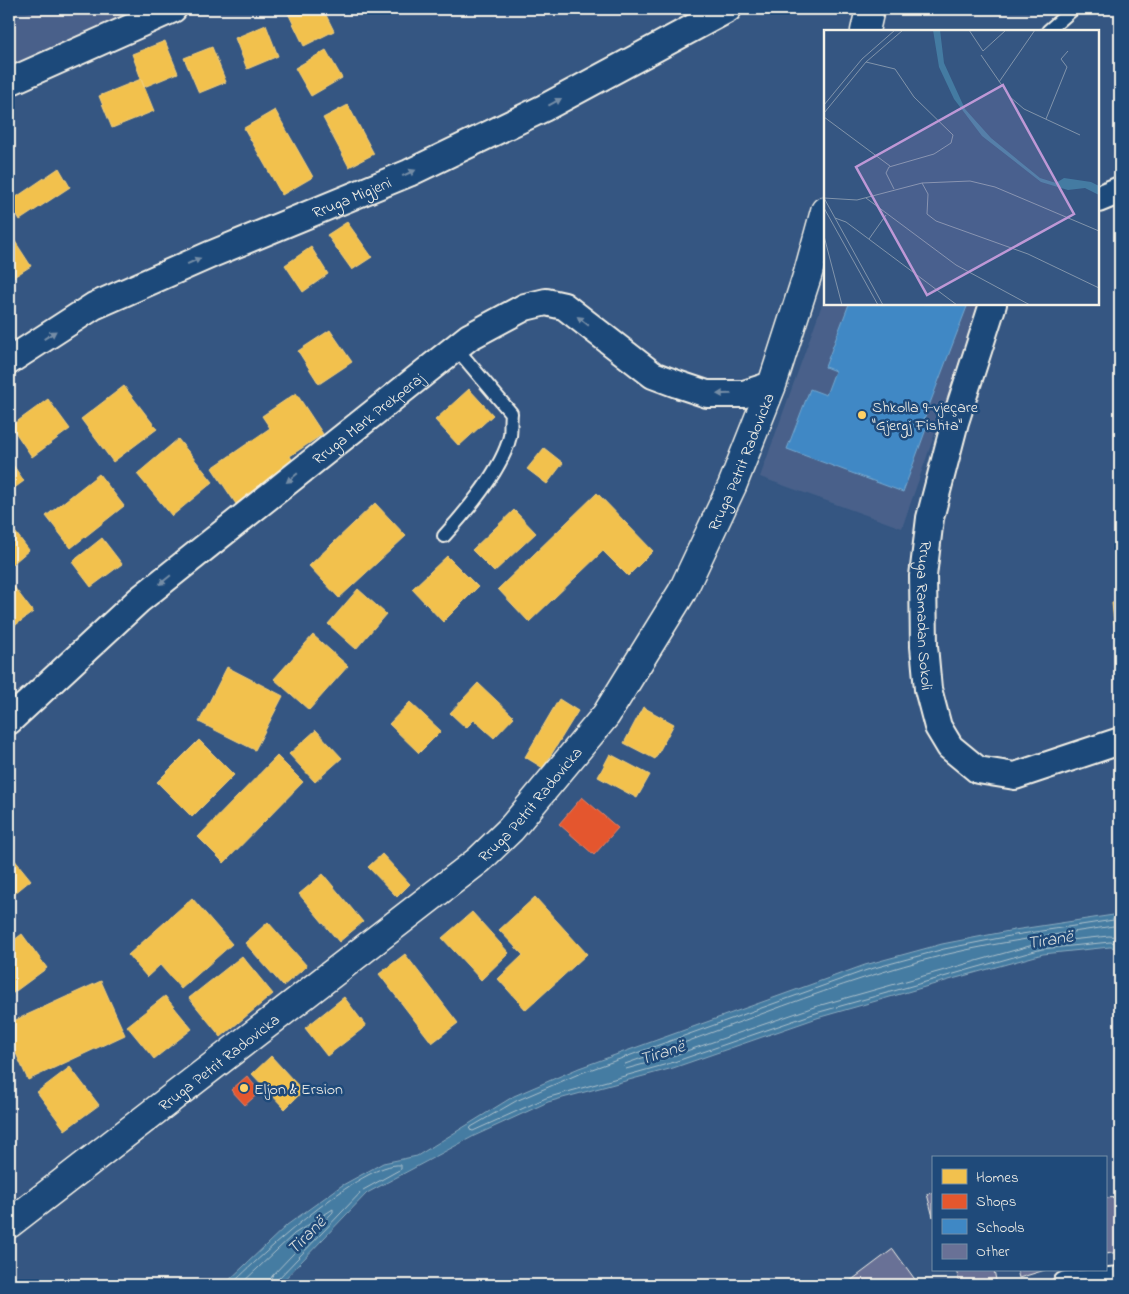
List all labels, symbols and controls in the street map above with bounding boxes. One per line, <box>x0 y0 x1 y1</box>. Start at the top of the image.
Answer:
inset map <box>824 30 1099 305</box>
one-way arrow <box>548 98 563 106</box>
one-way arrow <box>402 168 416 176</box>
street label: Rruga Migjeni <box>309 171 396 226</box>
one-way arrow <box>187 257 201 265</box>
one-way arrow <box>577 316 590 327</box>
one-way arrow <box>43 330 56 339</box>
street label: Rruga Mark Prekperaj <box>308 367 431 472</box>
street label: Rruga Petrit Radovicka <box>702 390 782 535</box>
one-way arrow <box>716 390 732 398</box>
place label: Shkolla 9-vjeçare "Gjergj Fishta" <box>872 396 979 438</box>
marker: Shkolla 9-vjeçare "Gjergj Fishta" <box>856 409 868 421</box>
one-way arrow <box>286 473 299 484</box>
street label: Rruga Ramadan Sokoli <box>909 539 938 691</box>
one-way arrow <box>158 574 171 585</box>
street label: Rruga Petrit Radovicka <box>473 742 589 869</box>
water label: Tiranë <box>1026 924 1077 957</box>
street label: Rruga Petrit Radovicka <box>154 1009 285 1118</box>
water label: Tiranë <box>637 1034 690 1073</box>
place label: Eljon & Ersion <box>254 1078 343 1102</box>
marker: Eljon & Ersion <box>238 1082 250 1094</box>
legend <box>932 1156 1106 1272</box>
text: Homes <box>976 1167 1019 1189</box>
text: Shops <box>976 1191 1016 1213</box>
water label: Tiranë <box>282 1210 334 1262</box>
text: Schools <box>976 1217 1025 1239</box>
text: Other <box>976 1241 1010 1263</box>

